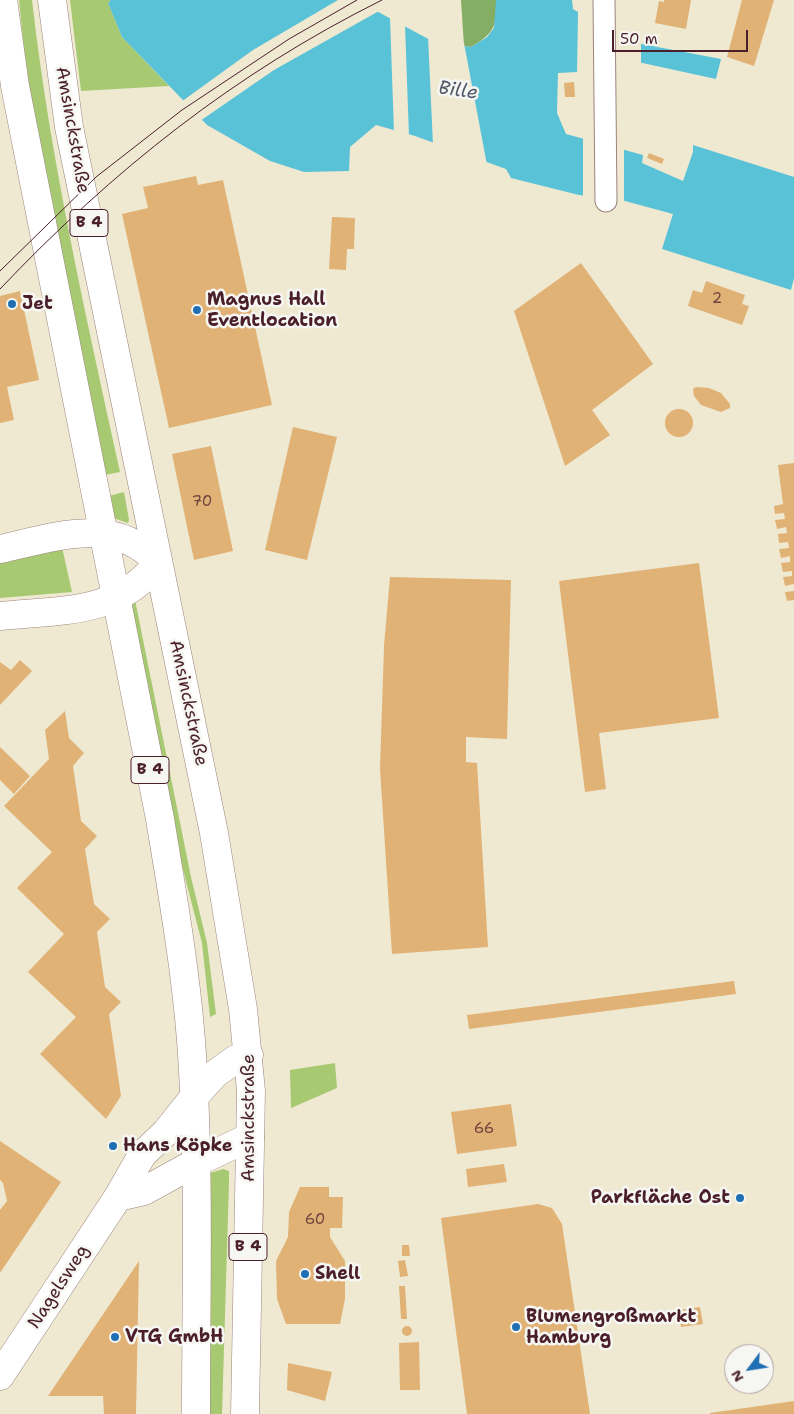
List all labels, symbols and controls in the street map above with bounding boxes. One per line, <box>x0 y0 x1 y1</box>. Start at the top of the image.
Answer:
scale bar <box>614 20 750 52</box>
text: 50 m <box>620 29 658 49</box>
street label: Amsinckstraße <box>50 65 94 195</box>
water label: Bille <box>437 77 479 105</box>
road number: B 4 <box>70 210 108 237</box>
place label: Magnus Hall Eventlocation <box>207 289 337 332</box>
house number: 2 <box>712 290 722 308</box>
place label: Jet <box>22 293 53 315</box>
marker: Jet <box>6 298 18 310</box>
marker: Magnus Hall Eventlocation <box>191 304 203 316</box>
house number: 70 <box>192 493 212 511</box>
street label: Amsinckstraße <box>164 638 212 768</box>
road number: B 4 <box>131 756 169 784</box>
street label: Amsinckstraße <box>238 1054 260 1182</box>
house number: 66 <box>474 1120 494 1138</box>
place label: Hans Köpke <box>123 1135 233 1157</box>
marker: Hans Köpke <box>107 1140 119 1152</box>
place label: Parkfläche Ost <box>591 1187 730 1209</box>
marker: Parkfläche Ost <box>734 1192 746 1204</box>
house number: 60 <box>305 1211 325 1229</box>
road number: B 4 <box>229 1234 267 1260</box>
street label: Nagelsweg <box>24 1241 94 1333</box>
place label: Shell <box>315 1263 360 1285</box>
marker: Shell <box>299 1268 311 1280</box>
place label: Blumengroßmarkt Hamburg <box>526 1306 696 1348</box>
marker: Blumengroßmarkt Hamburg <box>510 1321 522 1333</box>
place label: VTG GmbH <box>125 1326 223 1348</box>
marker: VTG GmbH <box>109 1331 121 1343</box>
north arrow <box>724 1344 774 1394</box>
text: N <box>726 1367 748 1386</box>

